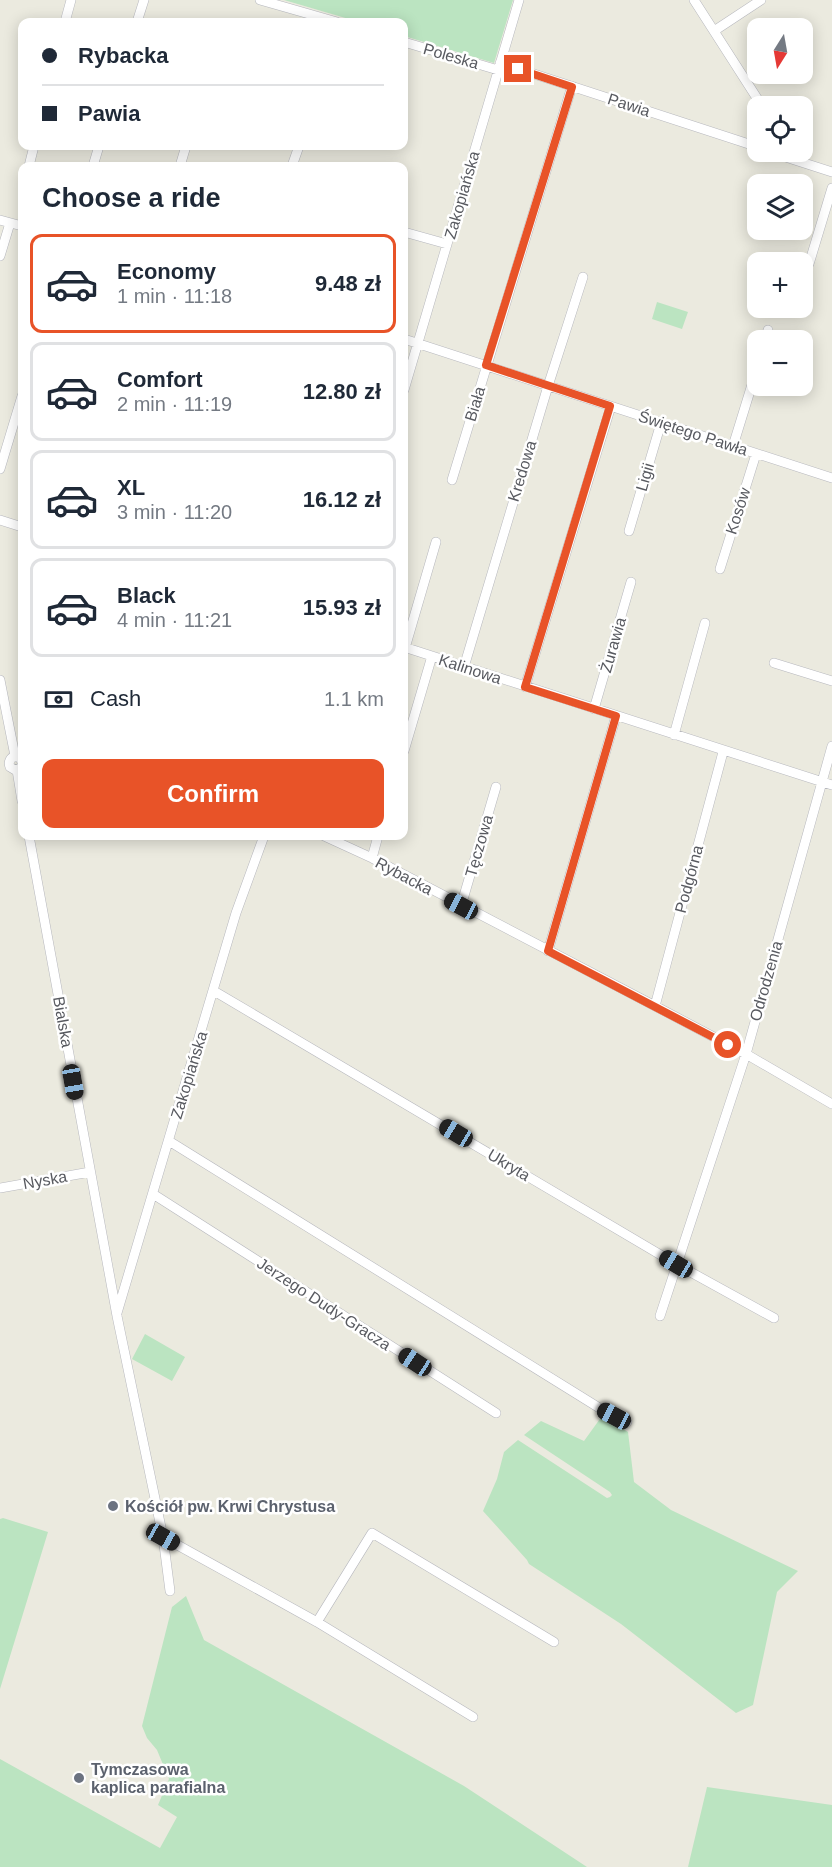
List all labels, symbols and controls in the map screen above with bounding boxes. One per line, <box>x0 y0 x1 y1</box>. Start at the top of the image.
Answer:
north arrow <box>747 18 813 84</box>
map controls <box>747 18 813 396</box>
street label: Poleska <box>421 40 481 72</box>
text: Rybacka <box>78 43 169 68</box>
route end <box>504 55 531 82</box>
street label: Pawia <box>606 90 652 120</box>
button: locate <box>747 96 813 162</box>
text: Pawia <box>78 101 140 126</box>
street label: Zakopiańska <box>441 149 483 241</box>
button: layers <box>747 174 813 240</box>
text: Choose a ride <box>42 183 221 213</box>
button: + <box>747 252 813 318</box>
icon: car <box>45 257 99 311</box>
text: Economy <box>117 259 216 284</box>
text: 9.48 zł <box>315 271 381 296</box>
text: 1 min · 11:18 <box>117 285 232 307</box>
button: − <box>747 330 813 396</box>
icon: car <box>45 365 99 419</box>
text: Comfort <box>117 367 203 392</box>
text: 12.80 zł <box>303 379 381 404</box>
street label: Biała <box>462 384 488 423</box>
text: 2 min · 11:19 <box>117 393 232 415</box>
street label: Świętego Pawła <box>636 406 750 459</box>
street label: Kredowa <box>505 438 539 504</box>
street label: Ligii <box>633 461 657 493</box>
icon: car <box>45 473 99 527</box>
text: XL <box>117 475 145 500</box>
street label: Kosów <box>722 485 754 536</box>
text: 16.12 zł <box>303 487 381 512</box>
text: 3 min · 11:20 <box>117 501 232 523</box>
icon: car <box>45 581 99 635</box>
text: Black <box>117 583 176 608</box>
text: 15.93 zł <box>303 595 381 620</box>
text: 4 min · 11:21 <box>117 609 232 631</box>
street label: Żurawia <box>596 615 629 675</box>
street label: Kalinowa <box>436 651 504 687</box>
icon: cash <box>42 683 75 716</box>
text: Cash <box>90 686 141 711</box>
text: 1.1 km <box>324 688 384 710</box>
button: Confirm <box>42 759 384 828</box>
street label: Tęczowa <box>462 813 496 879</box>
street label: Podgórna <box>672 843 706 915</box>
street label: Rybacka <box>373 854 436 898</box>
car <box>441 890 481 922</box>
street label: Odrodzenia <box>746 939 786 1023</box>
street label: Bialska <box>50 995 76 1049</box>
street label: Zakopiańska <box>168 1029 210 1121</box>
route start <box>714 1031 741 1058</box>
car <box>61 1063 85 1101</box>
car <box>436 1116 476 1150</box>
street label: Ukryta <box>485 1146 533 1184</box>
street label: Nyska <box>22 1168 68 1192</box>
car <box>656 1247 696 1281</box>
street label: Jerzego Dudy-Gracza <box>254 1254 394 1354</box>
car <box>395 1345 435 1379</box>
car <box>594 1400 634 1432</box>
place label: Kościół pw. Krwi Chrystusa <box>125 1498 335 1515</box>
marker: Kościół pw. Krwi Chrystusa <box>106 1499 120 1513</box>
car <box>143 1520 183 1554</box>
place label: Tymczasowa kaplica parafialna <box>91 1761 225 1796</box>
marker: Tymczasowa kaplica parafialna <box>72 1771 86 1785</box>

